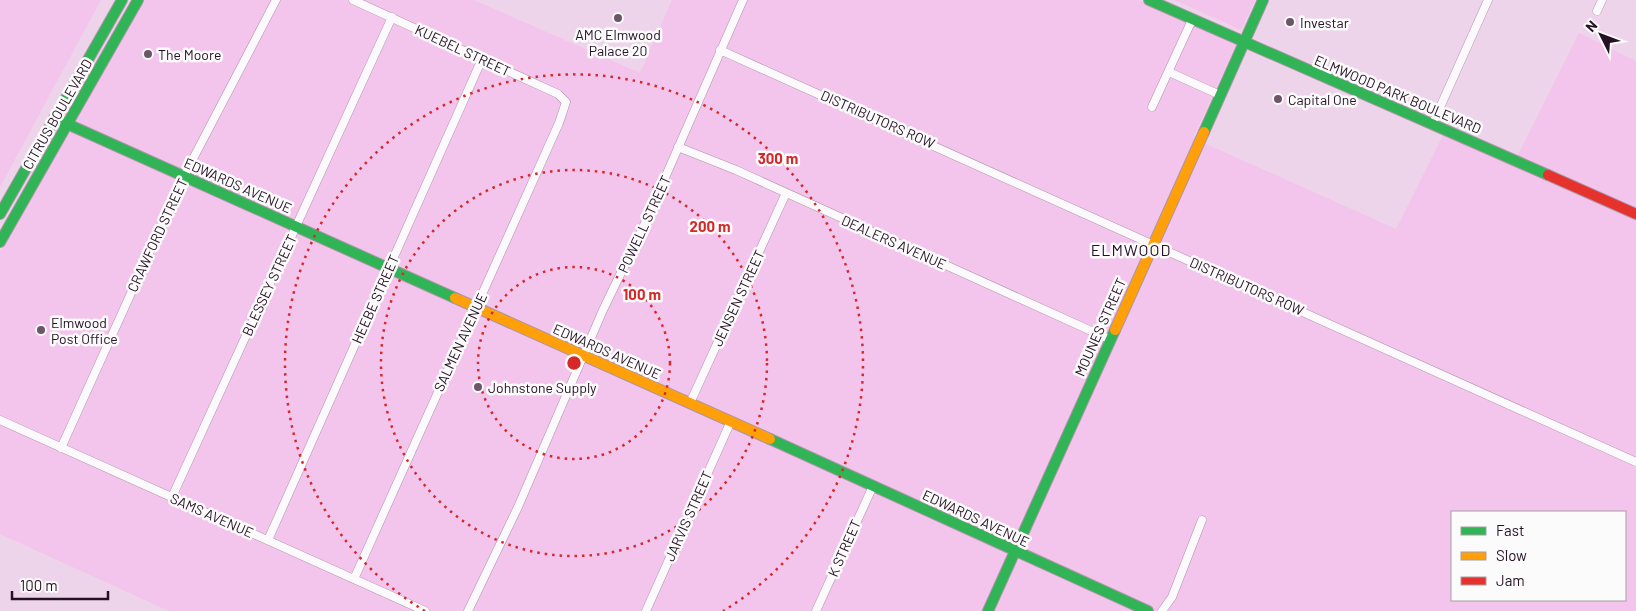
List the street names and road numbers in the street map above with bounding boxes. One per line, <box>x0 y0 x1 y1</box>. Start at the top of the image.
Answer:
street label: KUEBEL STREET <box>413 20 513 80</box>
street label: ELMWOOD PARK BOULEVARD <box>1312 51 1484 137</box>
street label: CITRUS BOULEVARD <box>19 56 95 172</box>
street label: DISTRIBUTORS ROW <box>818 86 938 152</box>
street label: EDWARDS AVENUE <box>182 154 294 216</box>
street label: POWELL STREET <box>614 173 674 275</box>
street label: CRAWFORD STREET <box>123 175 191 295</box>
street label: DEALERS AVENUE <box>839 211 949 273</box>
street label: BLESSEY STREET <box>238 231 300 338</box>
street label: JENSEN STREET <box>708 247 768 349</box>
street label: HEEBE STREET <box>348 252 402 346</box>
street label: DISTRIBUTORS ROW <box>1187 253 1307 319</box>
street label: MOUNES STREET <box>1071 275 1129 379</box>
street label: SALMEN AVENUE <box>430 290 490 394</box>
street label: EDWARDS AVENUE <box>551 320 663 382</box>
street label: JARVIS STREET <box>660 468 716 564</box>
street label: EDWARDS AVENUE <box>920 486 1032 550</box>
street label: SAMS AVENUE <box>168 489 256 541</box>
street label: K STREET <box>824 517 864 579</box>

